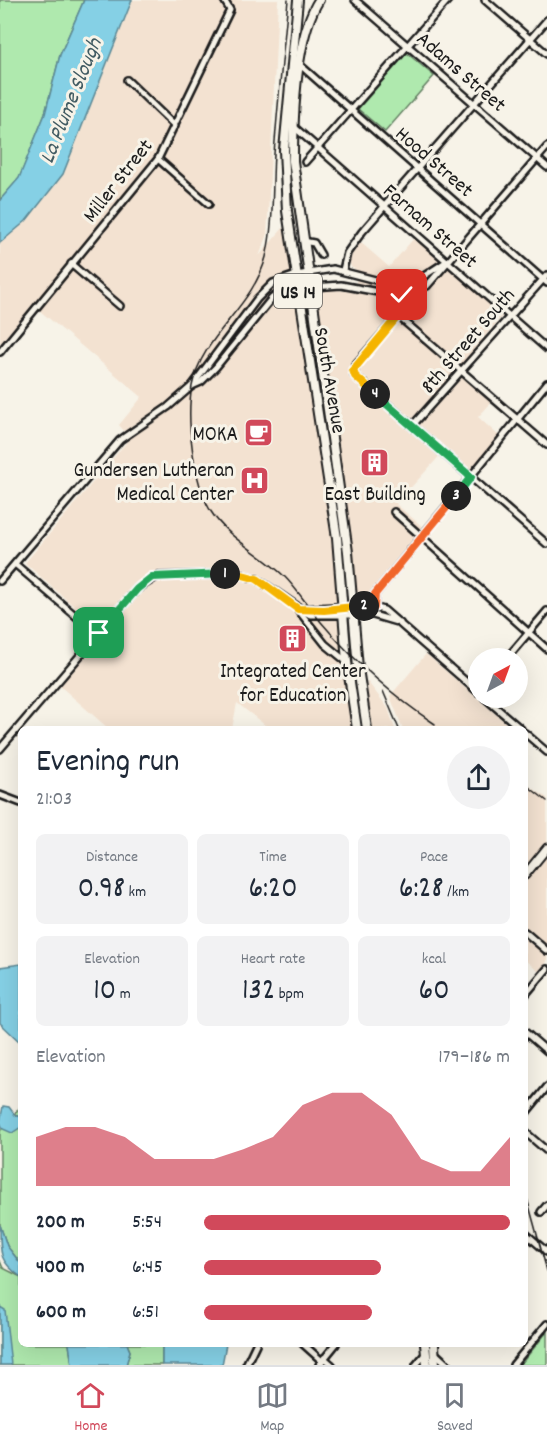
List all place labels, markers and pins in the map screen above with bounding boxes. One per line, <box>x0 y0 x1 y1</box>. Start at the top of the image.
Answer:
pin <box>376 269 427 320</box>
pin: 4 <box>360 379 390 409</box>
cafe icon: MOKA <box>243 417 275 449</box>
place label: MOKA <box>192 421 238 451</box>
building icon: East Building <box>359 446 391 478</box>
place label: Gundersen Lutheran Medical Center <box>74 457 234 511</box>
hospital icon: Gundersen Lutheran Medical Center <box>239 465 271 497</box>
place label: East Building <box>324 481 426 511</box>
pin: 3 <box>441 481 471 511</box>
pin: 1 <box>210 559 240 589</box>
pin: 2 <box>349 591 379 621</box>
pin <box>73 607 124 658</box>
building icon: Integrated Center for Education <box>277 623 309 655</box>
place label: Integrated Center for Education <box>220 658 366 712</box>

